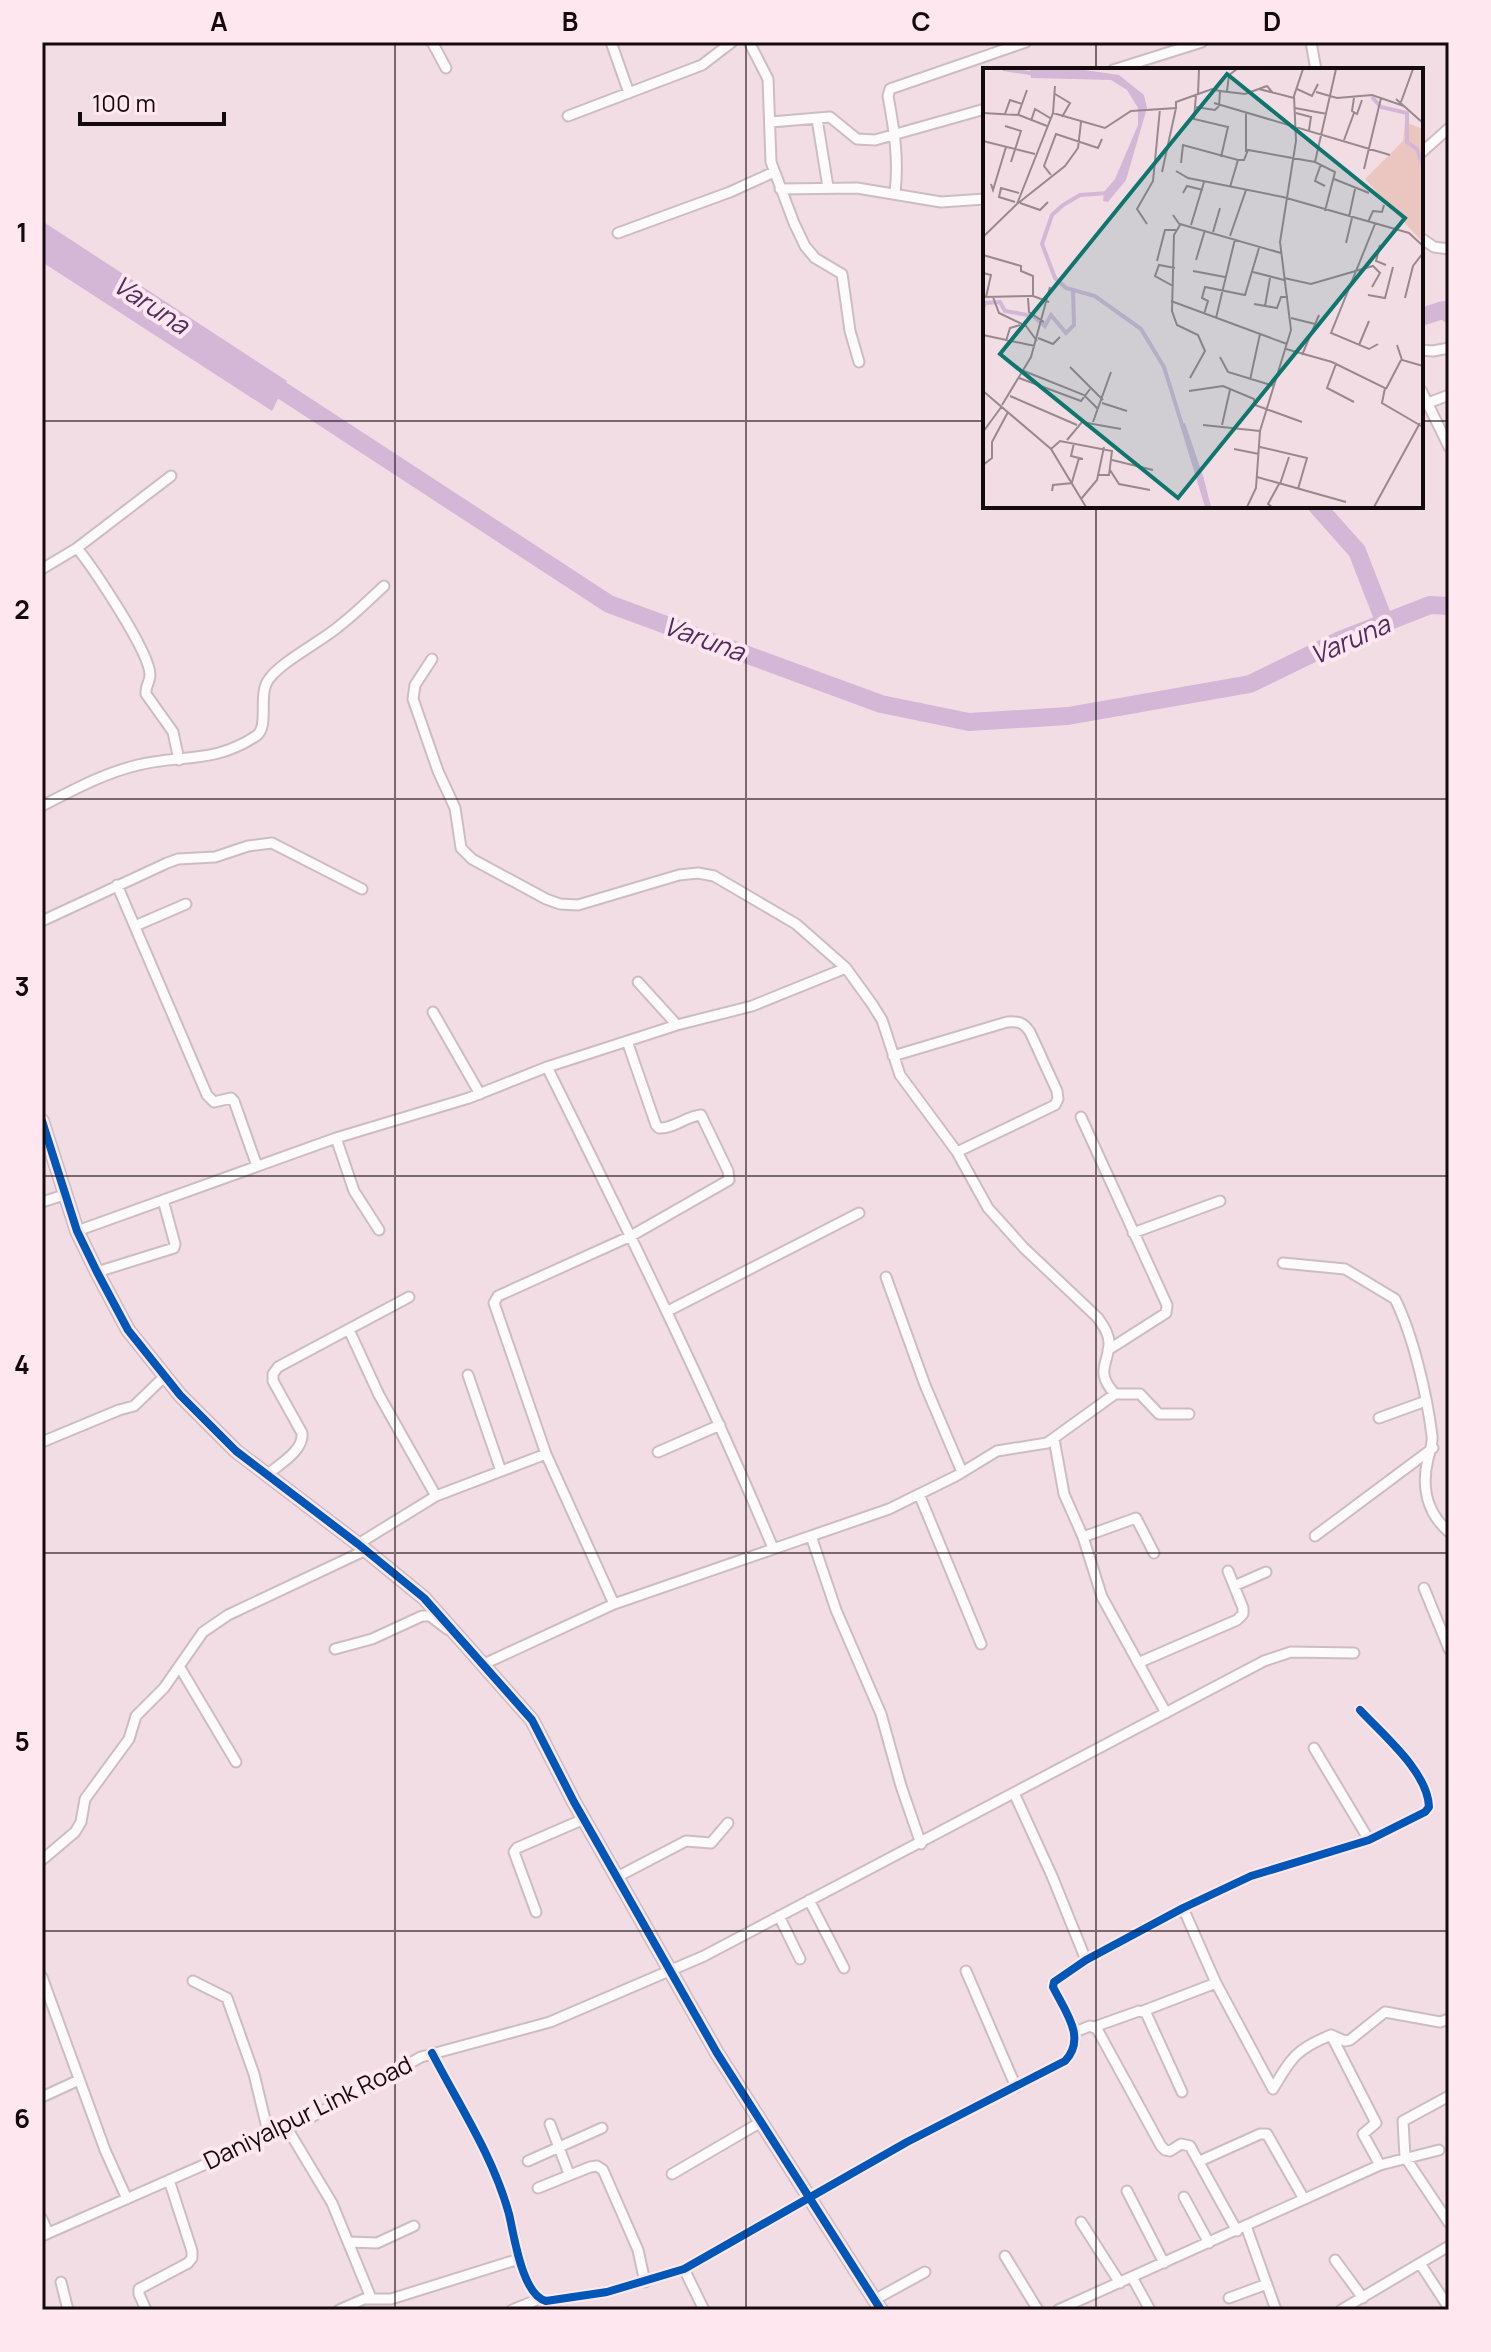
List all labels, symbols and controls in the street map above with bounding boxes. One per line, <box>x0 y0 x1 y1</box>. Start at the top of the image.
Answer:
text: A <box>210 3 228 39</box>
text: B <box>562 3 578 39</box>
text: C <box>911 3 931 39</box>
text: D <box>1263 3 1281 39</box>
inset map <box>983 68 1423 508</box>
scale bar <box>80 76 224 126</box>
text: 100 m <box>92 86 156 119</box>
text: 1 <box>16 214 28 250</box>
water label: Varuna <box>107 266 198 343</box>
text: 2 <box>14 591 30 627</box>
water label: Varuna <box>1304 605 1397 673</box>
water label: Varuna <box>659 607 751 670</box>
text: 3 <box>14 968 30 1004</box>
text: 4 <box>14 1346 30 1382</box>
text: 5 <box>14 1723 30 1759</box>
street label: Daniyalpur Link Road <box>198 2047 417 2176</box>
text: 6 <box>14 2100 30 2136</box>

